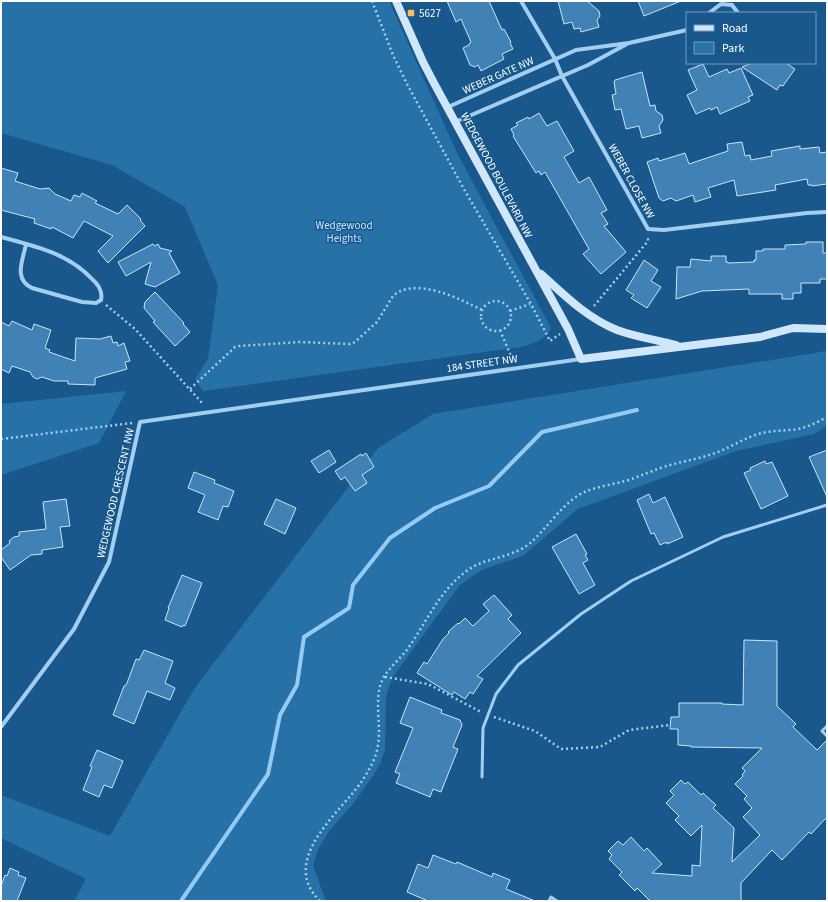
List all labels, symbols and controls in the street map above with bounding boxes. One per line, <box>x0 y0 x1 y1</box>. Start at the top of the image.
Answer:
place label: 5627 <box>419 6 441 21</box>
marker: 5627 <box>406 8 416 18</box>
legend <box>686 12 816 64</box>
text: Road <box>722 20 748 37</box>
text: Park <box>722 40 744 57</box>
street label: WEBER GATE NW <box>460 53 537 98</box>
street label: WEDGEWOOD BOULEVARD NW <box>457 110 536 241</box>
street label: WEBER CLOSE NW <box>605 141 659 222</box>
park label: Wedgewood Heights <box>315 218 373 246</box>
street label: 184 STREET NW <box>445 351 519 376</box>
street label: WEDGEWOOD CRESCENT NW <box>93 426 138 560</box>

